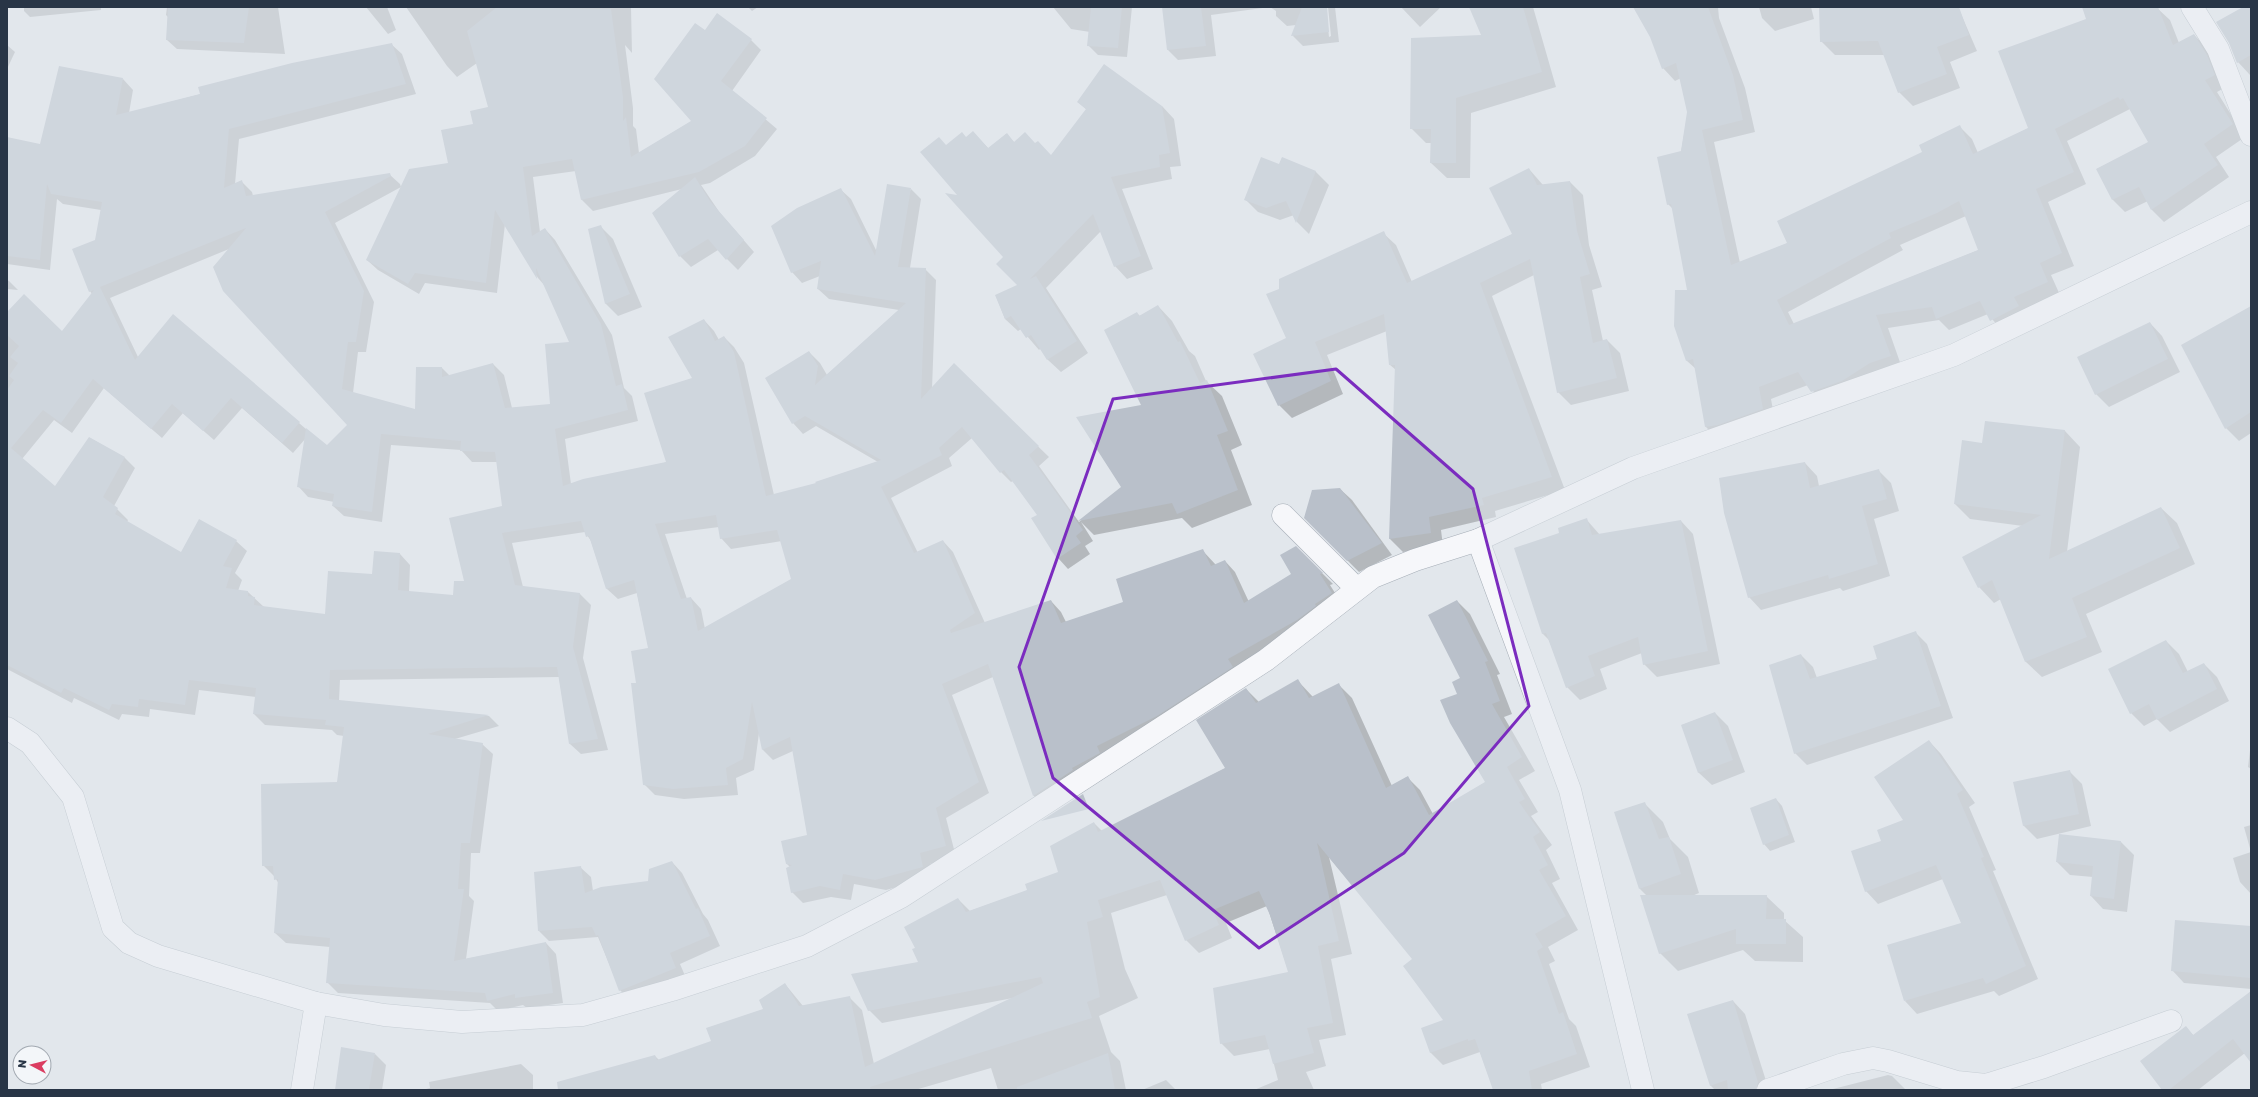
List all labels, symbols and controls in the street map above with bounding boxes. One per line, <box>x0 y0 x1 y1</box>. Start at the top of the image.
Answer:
north arrow <box>12 1045 52 1085</box>
text: N <box>15 1059 29 1069</box>

